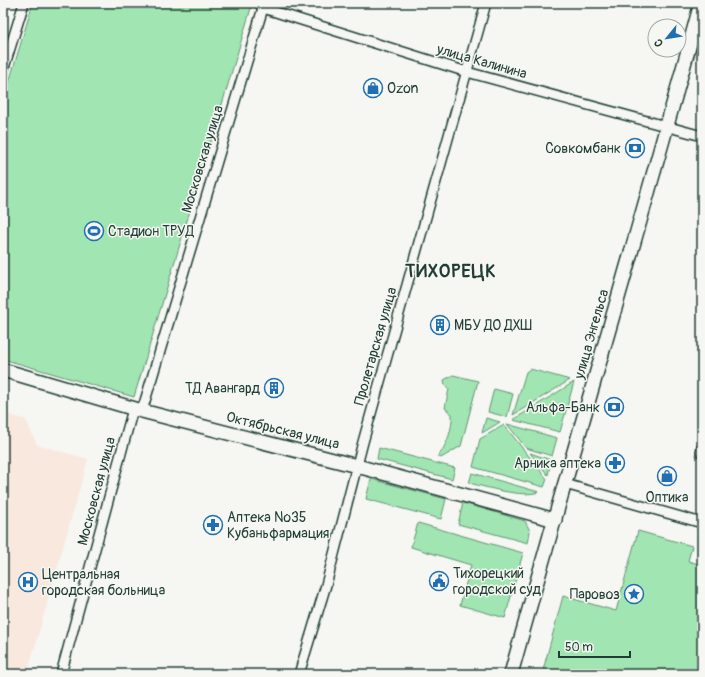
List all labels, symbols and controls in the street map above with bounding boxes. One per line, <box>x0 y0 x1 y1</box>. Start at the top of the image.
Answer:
north arrow <box>647 18 687 58</box>
text: С <box>651 36 666 49</box>
street label: улица Калинина <box>434 40 529 82</box>
shop icon: Ozon <box>362 77 384 99</box>
place label: Ozon <box>387 80 419 97</box>
street label: Московская улица <box>178 103 227 215</box>
bank icon: Совкомбанк <box>624 137 646 159</box>
place label: Совкомбанк <box>545 140 621 157</box>
sports icon: Стадион ТРУД <box>83 220 105 242</box>
place label: Стадион ТРУД <box>108 223 194 240</box>
district label: ТИХОРЕЦК <box>404 260 497 283</box>
street label: Пролетарская улица <box>350 285 400 407</box>
street label: улица Энгельса <box>570 287 612 382</box>
building icon: МБУ ДО ДХШ <box>429 314 451 336</box>
place label: МБУ ДО ДХШ <box>454 317 532 334</box>
building icon: ТД Авангард <box>263 377 285 399</box>
place label: ТД Авангард <box>185 380 261 397</box>
bank icon: Альфа-Банк <box>603 396 625 418</box>
place label: Альфа-Банк <box>526 399 600 416</box>
street label: Октябрьская улица <box>224 408 341 453</box>
street label: Московская улица <box>74 435 119 547</box>
pharmacy icon: Арника аптека <box>604 452 626 474</box>
place label: Арника аптека <box>514 455 601 472</box>
shop icon: Оптика <box>656 465 678 487</box>
place label: Оптика <box>646 489 689 506</box>
place label: Аптека №35 Кубаньфармация <box>227 509 329 542</box>
pharmacy icon: Аптека №35 Кубаньфармация <box>202 514 224 536</box>
place label: Тихорецкий городской суд <box>453 565 542 598</box>
place label: Центральная городская больница <box>42 566 165 599</box>
public building icon: Тихорецкий городской суд <box>428 570 450 592</box>
hospital icon: Центральная городская больница <box>17 571 39 593</box>
place icon: Паровоз <box>623 583 645 605</box>
place label: Паровоз <box>570 586 620 603</box>
scale bar <box>559 633 630 659</box>
text: 50 m <box>565 640 593 655</box>

